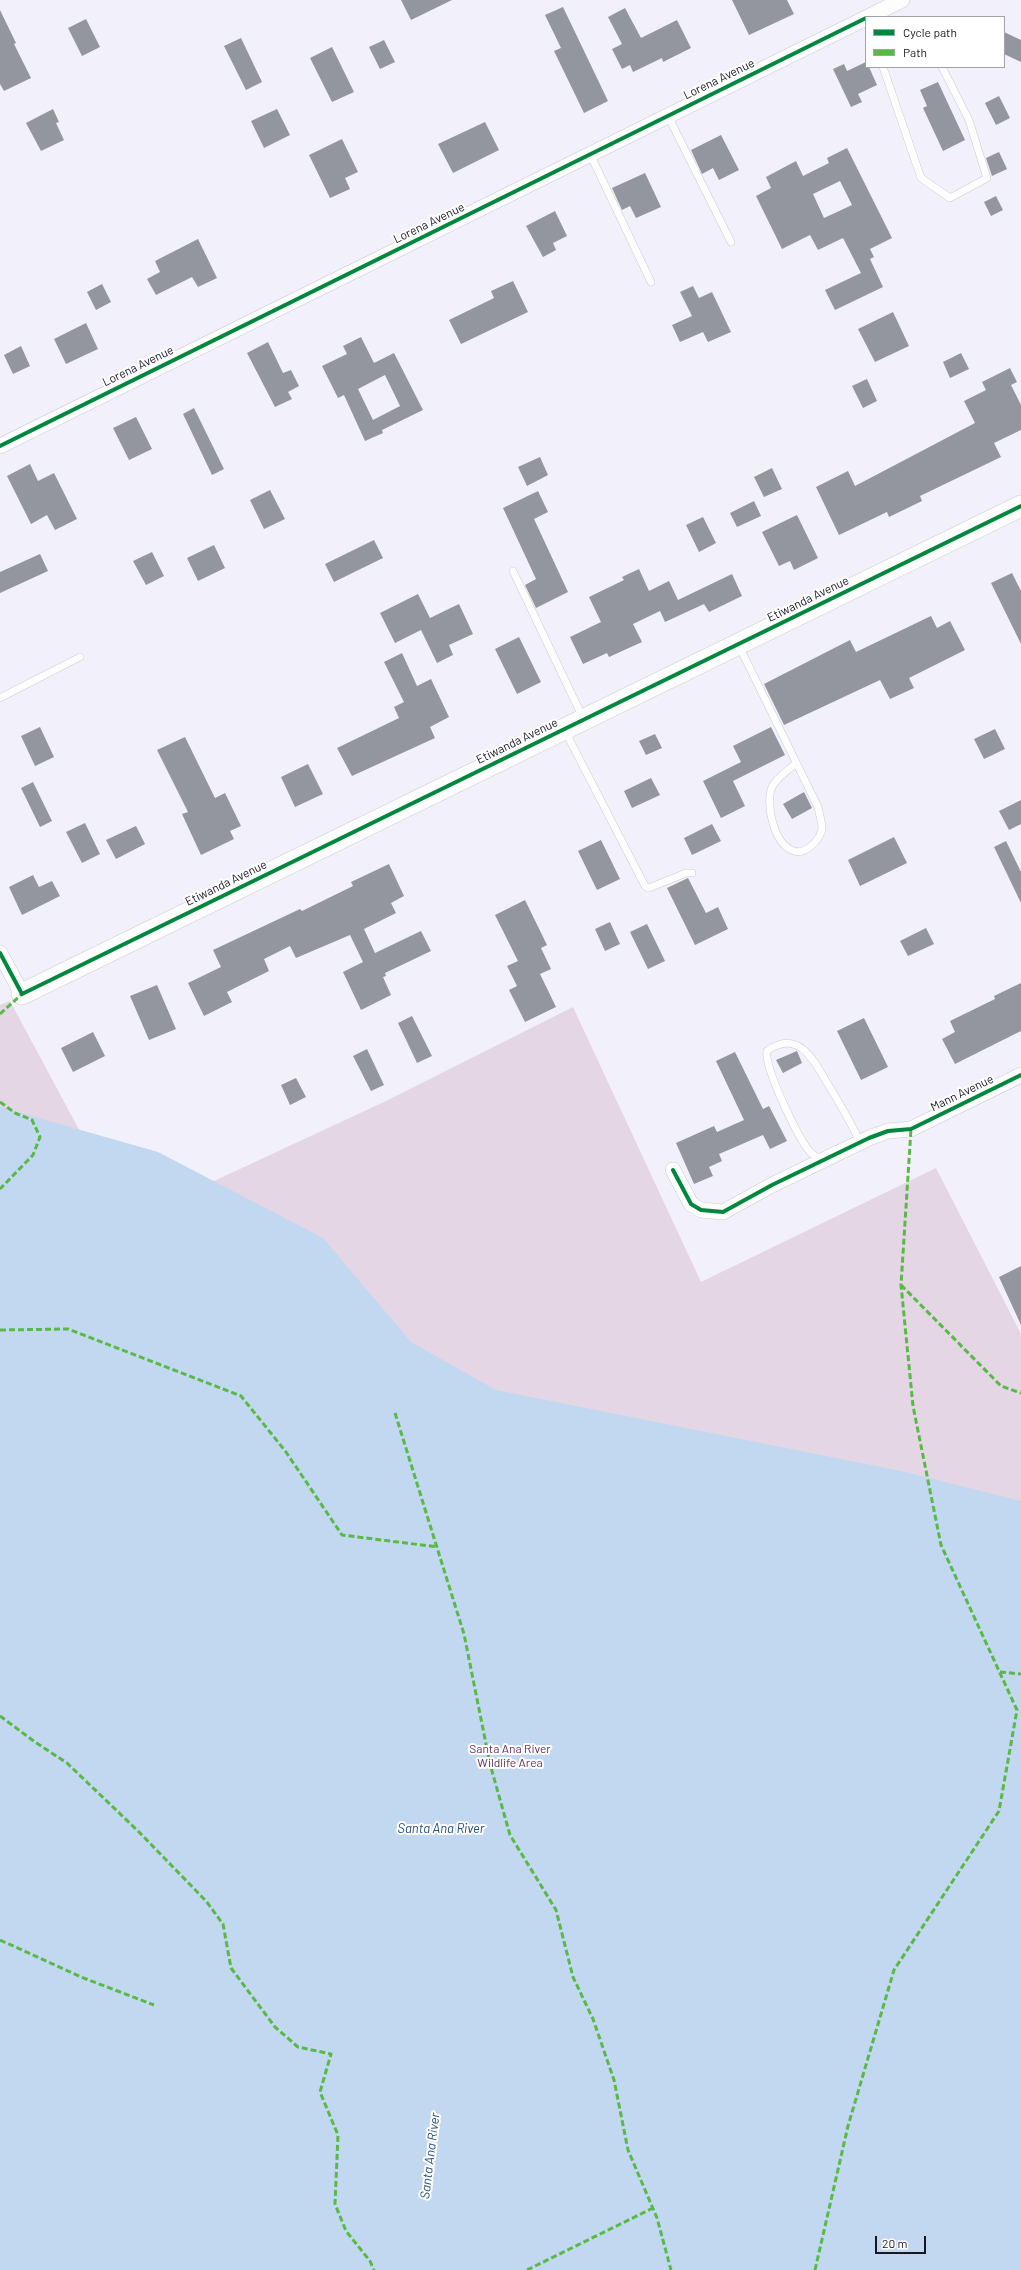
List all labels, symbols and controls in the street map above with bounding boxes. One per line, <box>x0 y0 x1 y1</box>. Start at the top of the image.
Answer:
legend <box>865 16 1005 68</box>
text: Cycle path <box>903 25 957 39</box>
text: Path <box>903 45 927 59</box>
street label: Lorena Avenue <box>681 56 757 102</box>
street label: Lorena Avenue <box>391 200 467 246</box>
street label: Lorena Avenue <box>100 343 176 389</box>
street label: Etiwanda Avenue <box>765 573 851 625</box>
street label: Etiwanda Avenue <box>474 715 560 767</box>
street label: Etiwanda Avenue <box>183 857 269 909</box>
street label: Mann Avenue <box>928 1072 996 1114</box>
park label: Santa Ana River Wildlife Area <box>469 1742 551 1770</box>
water label: Santa Ana River <box>398 1821 484 1837</box>
water label: Santa Ana River <box>417 2112 443 2200</box>
scale bar <box>877 2228 928 2254</box>
text: 20 m <box>882 2236 908 2250</box>

